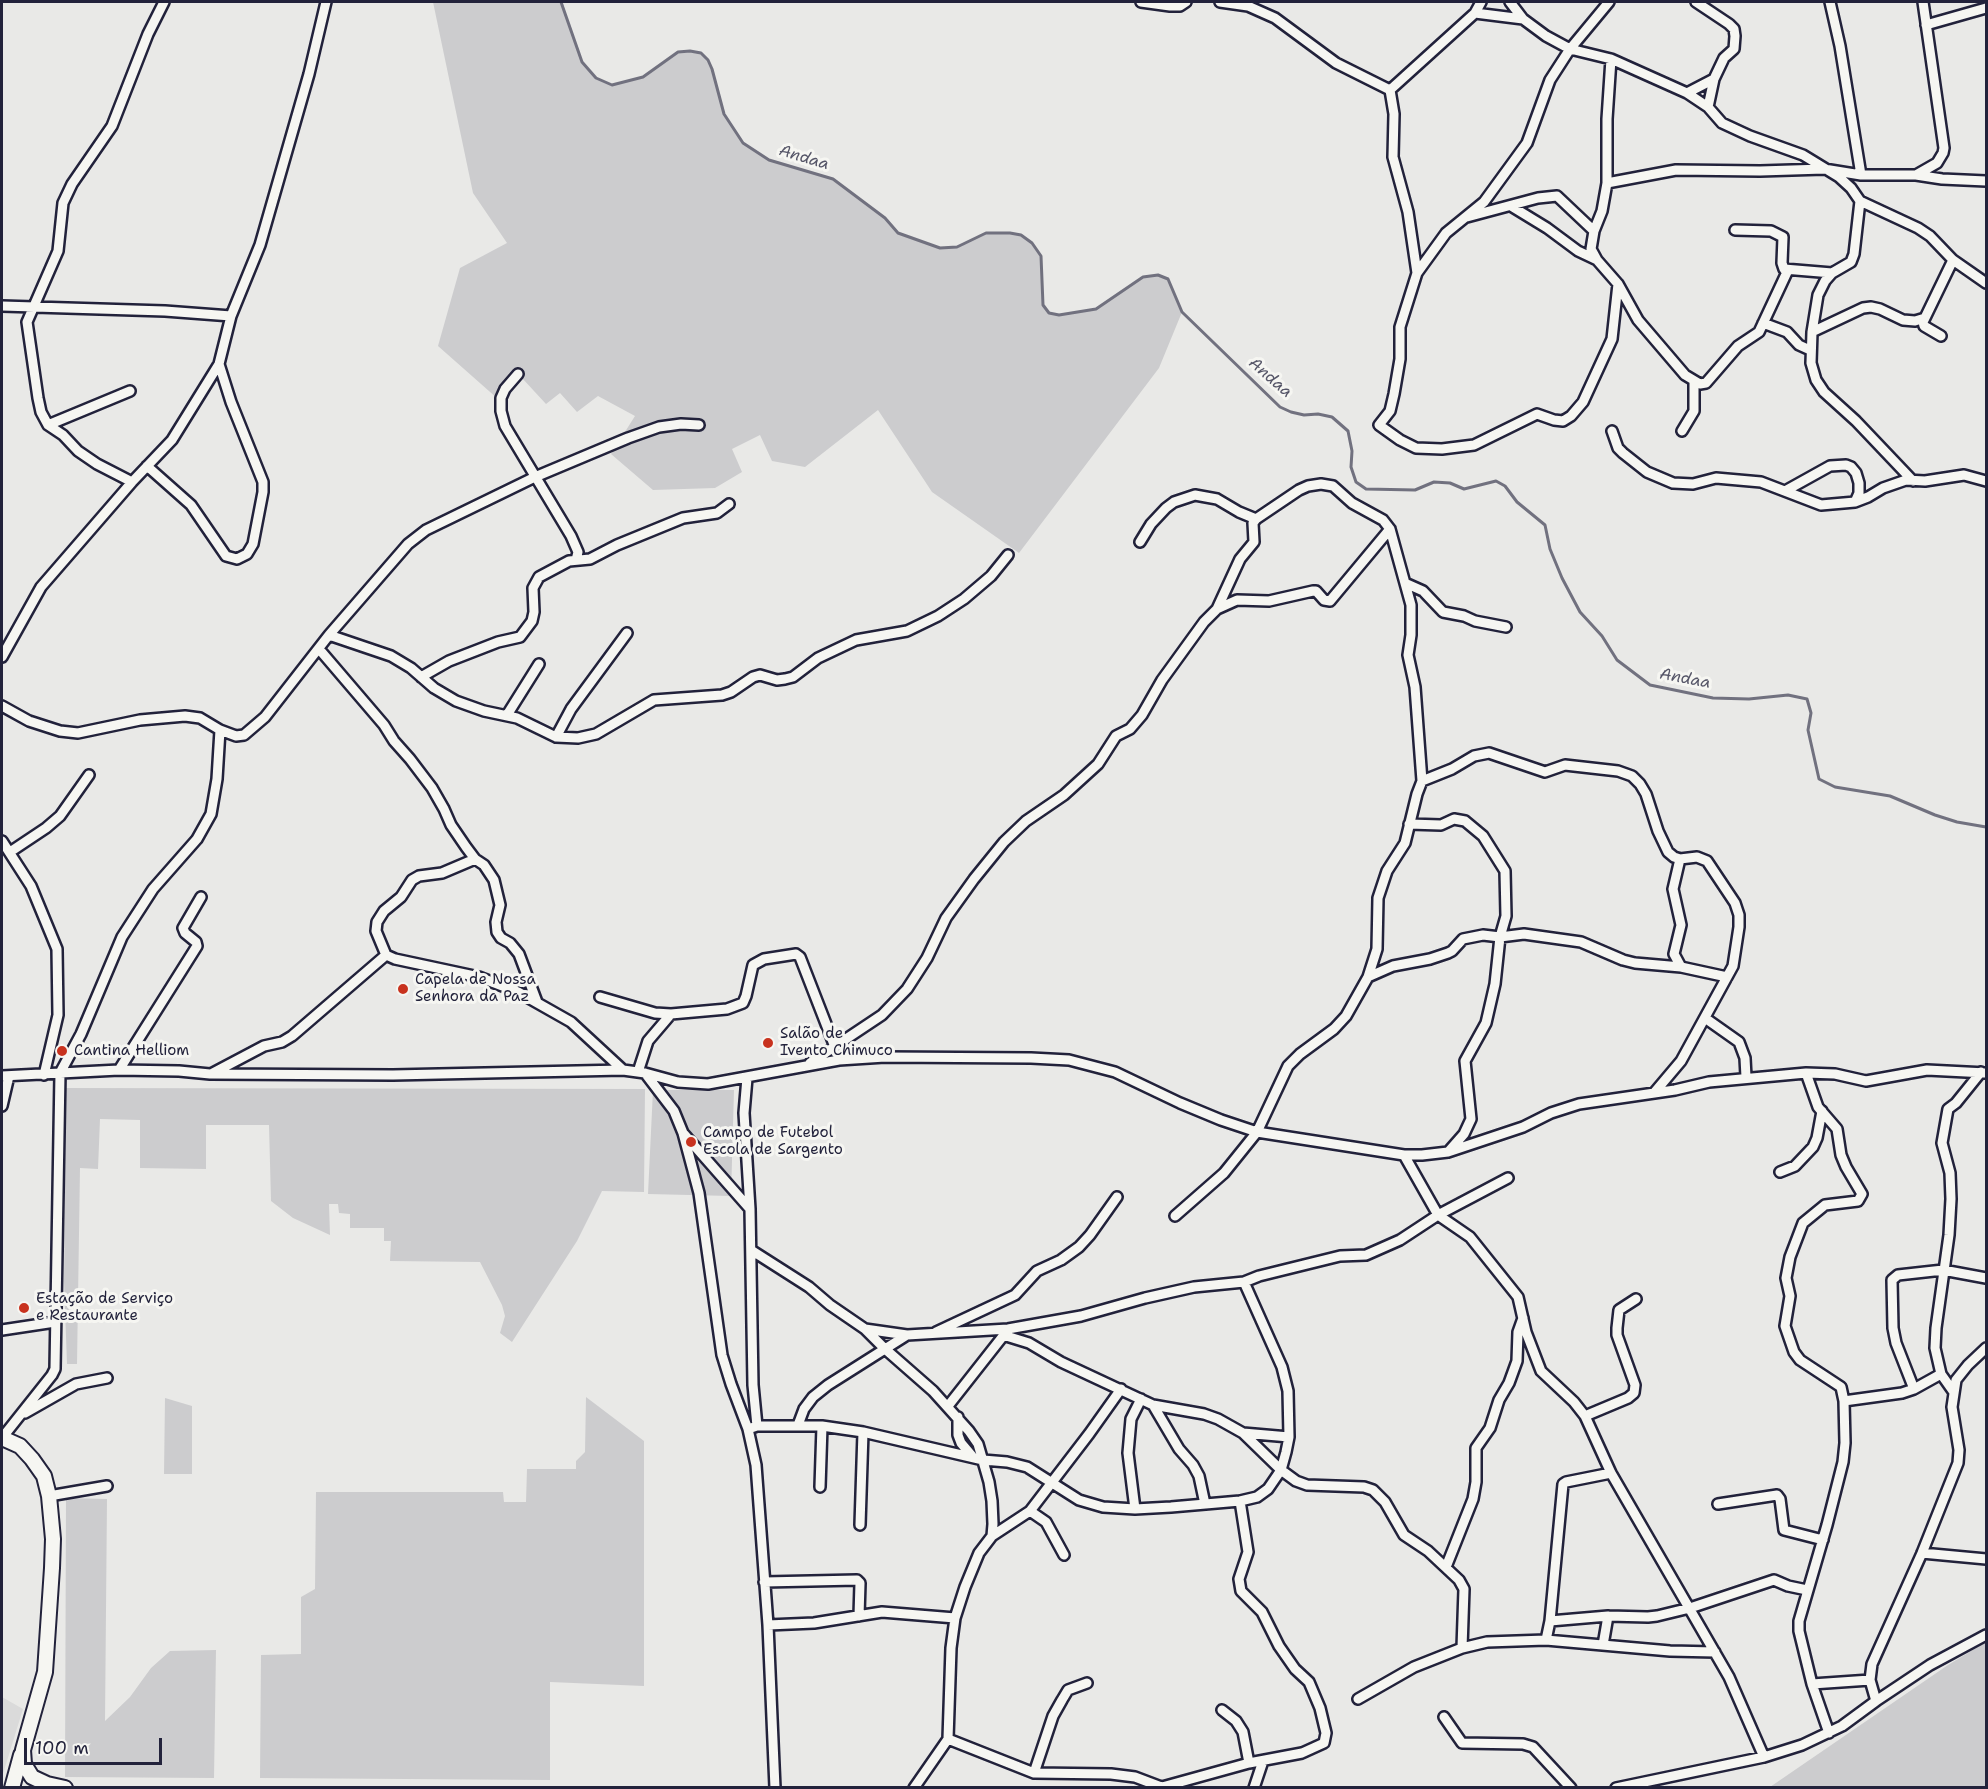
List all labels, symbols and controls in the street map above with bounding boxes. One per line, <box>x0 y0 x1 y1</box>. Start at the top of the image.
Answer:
water label: Andaa <box>777 141 831 175</box>
water label: Andaa <box>1244 354 1296 402</box>
water label: Andaa <box>1658 665 1712 693</box>
place label: Capela de Nossa Senhora da Paz <box>415 971 536 1006</box>
marker: Capela de Nossa Senhora da Paz <box>396 982 410 996</box>
place label: Salão de Ivento Chimuco <box>780 1025 893 1060</box>
marker: Salão de Ivento Chimuco <box>761 1036 775 1050</box>
place label: Cantina Helliom <box>74 1042 189 1060</box>
marker: Cantina Helliom <box>55 1044 69 1058</box>
place label: Campo de Futebol Escola de Sargento <box>703 1124 843 1159</box>
marker: Campo de Futebol Escola de Sargento <box>684 1135 698 1149</box>
place label: Estação de Serviço e Restaurante <box>36 1290 173 1325</box>
marker: Estação de Serviço e Restaurante <box>17 1301 31 1315</box>
scale bar <box>27 1726 165 1764</box>
text: 100 m <box>35 1736 89 1760</box>

